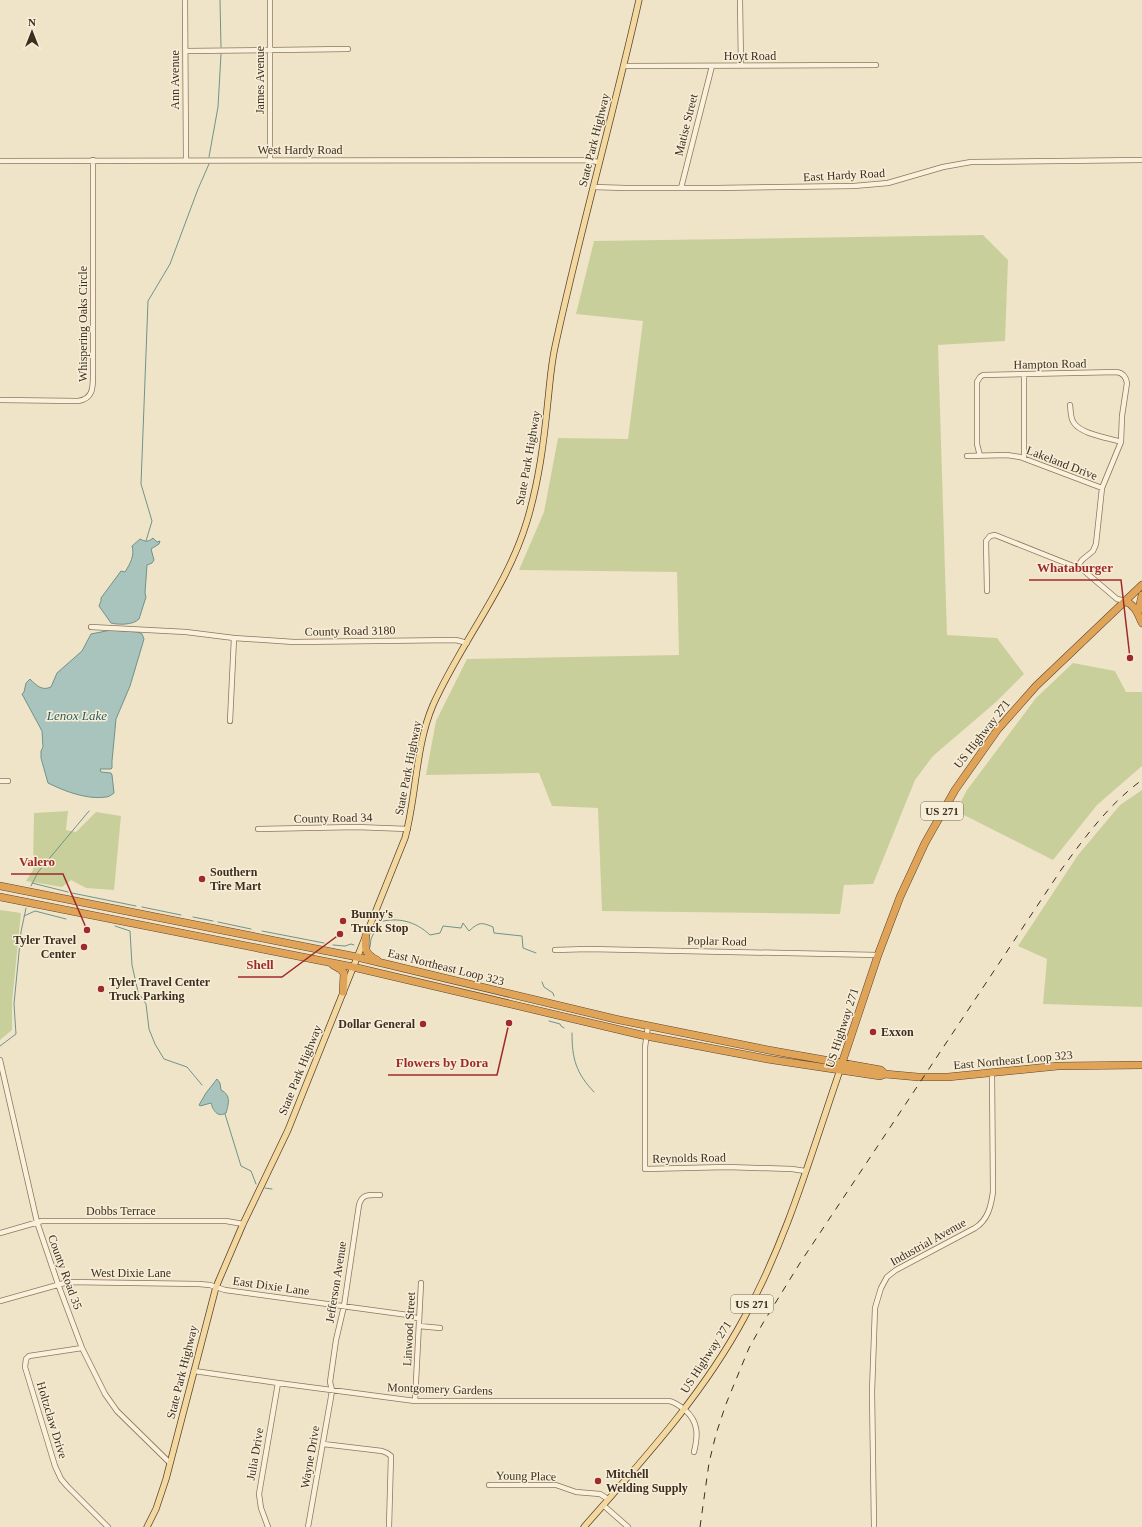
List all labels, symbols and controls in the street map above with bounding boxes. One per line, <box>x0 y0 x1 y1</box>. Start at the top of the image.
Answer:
north arrow <box>12 12 52 52</box>
text: N <box>28 16 36 28</box>
street label: James Avenue <box>253 46 267 114</box>
street label: Hoyt Road <box>724 49 776 63</box>
street label: Ann Avenue <box>168 50 182 110</box>
street label: State Park Highway <box>576 92 612 188</box>
street label: Matise Street <box>672 92 701 158</box>
street label: West Hardy Road <box>257 143 343 157</box>
street label: East Hardy Road <box>803 166 885 184</box>
street label: Whispering Oaks Circle <box>76 266 90 382</box>
street label: Hampton Road <box>1013 356 1087 372</box>
street label: State Park Highway <box>513 410 543 506</box>
street label: Lakeland Drive <box>1024 443 1100 483</box>
callout: Whataburger <box>1029 555 1121 580</box>
text: Whataburger <box>1037 560 1113 575</box>
street label: County Road 3180 <box>305 623 395 639</box>
street label: US Highway 271 <box>951 697 1013 771</box>
water label: Lenox Lake <box>46 708 107 723</box>
street label: State Park Highway <box>392 720 424 816</box>
road number: US 271 <box>921 802 963 820</box>
street label: County Road 34 <box>294 810 372 826</box>
callout: Valero <box>11 849 63 874</box>
text: Valero <box>19 854 55 869</box>
place label: Southern Tire Mart <box>210 865 261 893</box>
marker: Southern Tire Mart <box>197 874 207 884</box>
place label: Bunny's Truck Stop <box>351 907 409 935</box>
marker: Bunny's Truck Stop <box>338 916 348 926</box>
place label: Tyler Travel Center <box>13 933 77 961</box>
street label: Poplar Road <box>687 933 747 949</box>
marker: Tyler Travel Center <box>79 942 89 952</box>
street label: East Northeast Loop 323 <box>386 946 506 988</box>
callout: Shell <box>238 952 282 977</box>
text: Shell <box>246 957 274 972</box>
place label: Tyler Travel Center Truck Parking <box>109 975 211 1003</box>
marker: Tyler Travel Center Truck Parking <box>96 984 106 994</box>
street label: US Highway 271 <box>822 986 862 1070</box>
place label: Dollar General <box>338 1017 416 1031</box>
marker: Dollar General <box>418 1019 428 1029</box>
street label: State Park Highway <box>276 1023 324 1117</box>
place label: Exxon <box>881 1025 914 1039</box>
marker: Exxon <box>868 1027 878 1037</box>
street label: East Northeast Loop 323 <box>953 1048 1073 1072</box>
callout: Flowers by Dora <box>388 1050 497 1075</box>
text: Flowers by Dora <box>396 1055 489 1070</box>
street label: Reynolds Road <box>652 1150 726 1166</box>
street label: Dobbs Terrace <box>86 1204 156 1218</box>
street label: Industrial Avenue <box>888 1215 968 1269</box>
street label: County Road 35 <box>45 1233 85 1311</box>
street label: Jefferson Avenue <box>323 1240 349 1324</box>
street label: West Dixie Lane <box>91 1266 171 1280</box>
street label: East Dixie Lane <box>232 1274 310 1298</box>
street label: Linwood Street <box>400 1291 418 1366</box>
road number: US 271 <box>731 1295 773 1313</box>
street label: US Highway 271 <box>677 1318 735 1396</box>
street label: State Park Highway <box>164 1324 200 1420</box>
street label: Holtzclaw Drive <box>34 1380 70 1460</box>
street label: Montgomery Gardens <box>387 1380 493 1398</box>
street label: Wayne Drive <box>298 1425 322 1489</box>
street label: Julia Drive <box>244 1427 266 1481</box>
place label: Mitchell Welding Supply <box>606 1467 688 1495</box>
street label: Young Place <box>496 1468 556 1484</box>
marker: Mitchell Welding Supply <box>593 1476 603 1486</box>

